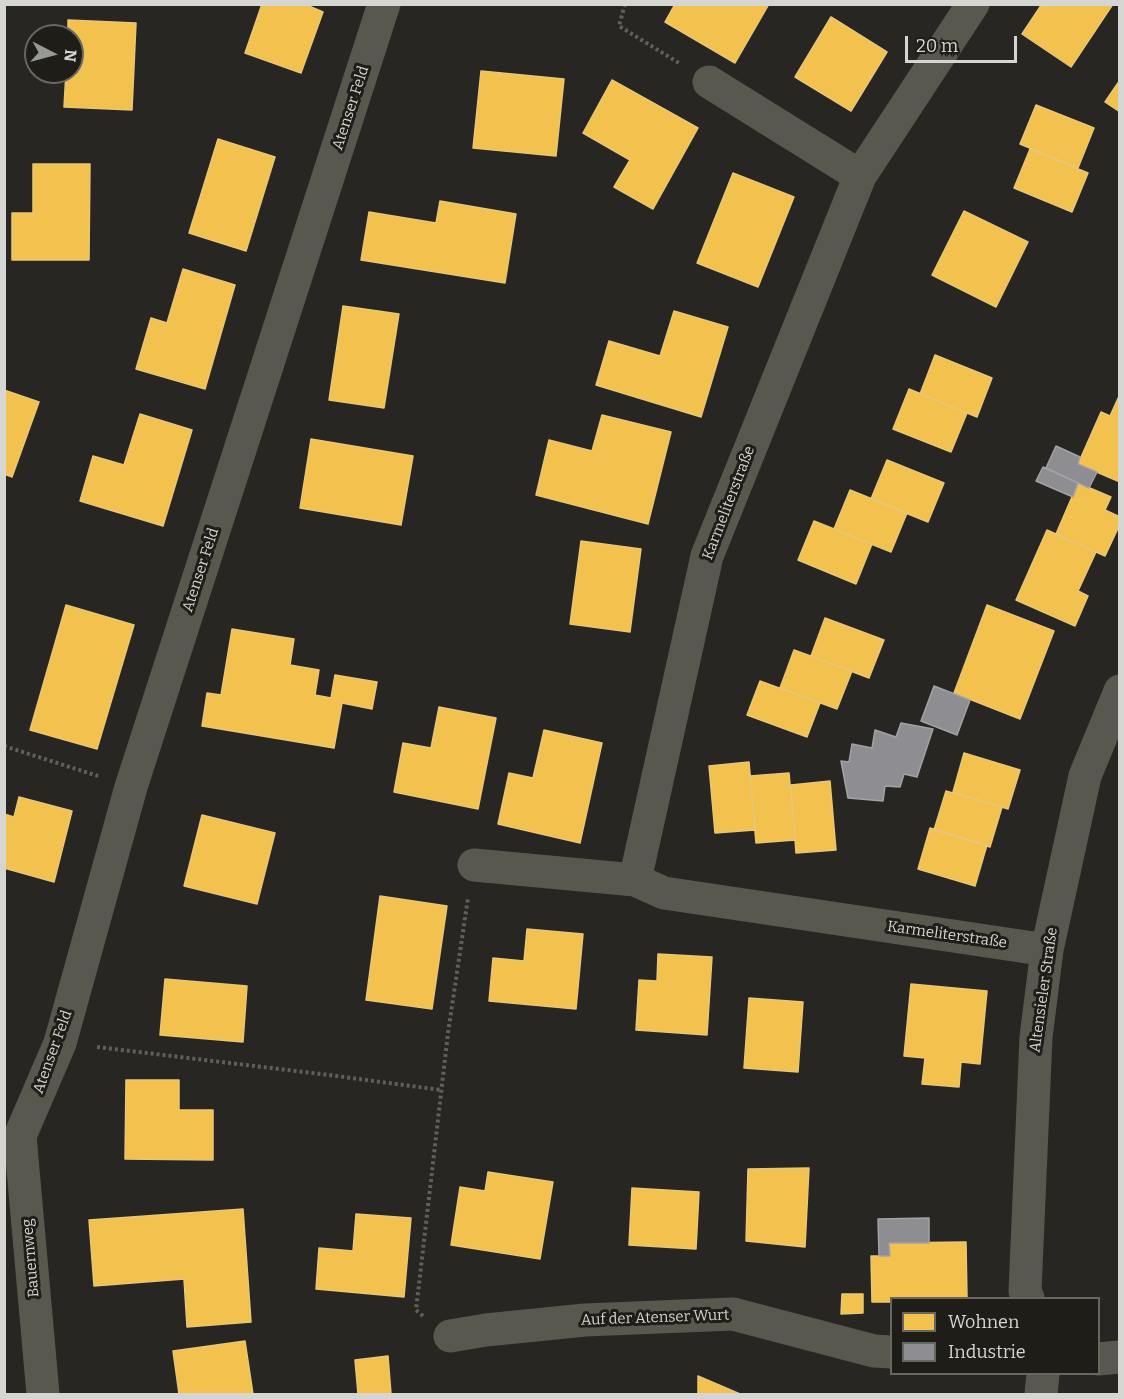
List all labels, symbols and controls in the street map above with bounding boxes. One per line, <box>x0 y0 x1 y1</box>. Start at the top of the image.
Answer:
north arrow <box>24 24 84 84</box>
scale bar <box>908 24 1020 62</box>
text: 20 m <box>916 35 958 57</box>
text: N <box>60 49 81 63</box>
street label: Atenser Feld <box>329 64 373 152</box>
street label: Karmeliterstraße <box>699 443 759 563</box>
street label: Atenser Feld <box>179 526 223 614</box>
street label: Karmeliterstraße <box>886 918 1008 952</box>
street label: Altensieler Straße <box>1026 926 1062 1054</box>
street label: Atenser Feld <box>30 1008 76 1096</box>
street label: Bauernweg <box>19 1218 43 1298</box>
legend <box>890 1297 1100 1375</box>
street label: Auf der Atenser Wurt <box>581 1306 729 1330</box>
text: Wohnen <box>948 1311 1019 1333</box>
text: Industrie <box>948 1341 1026 1363</box>

